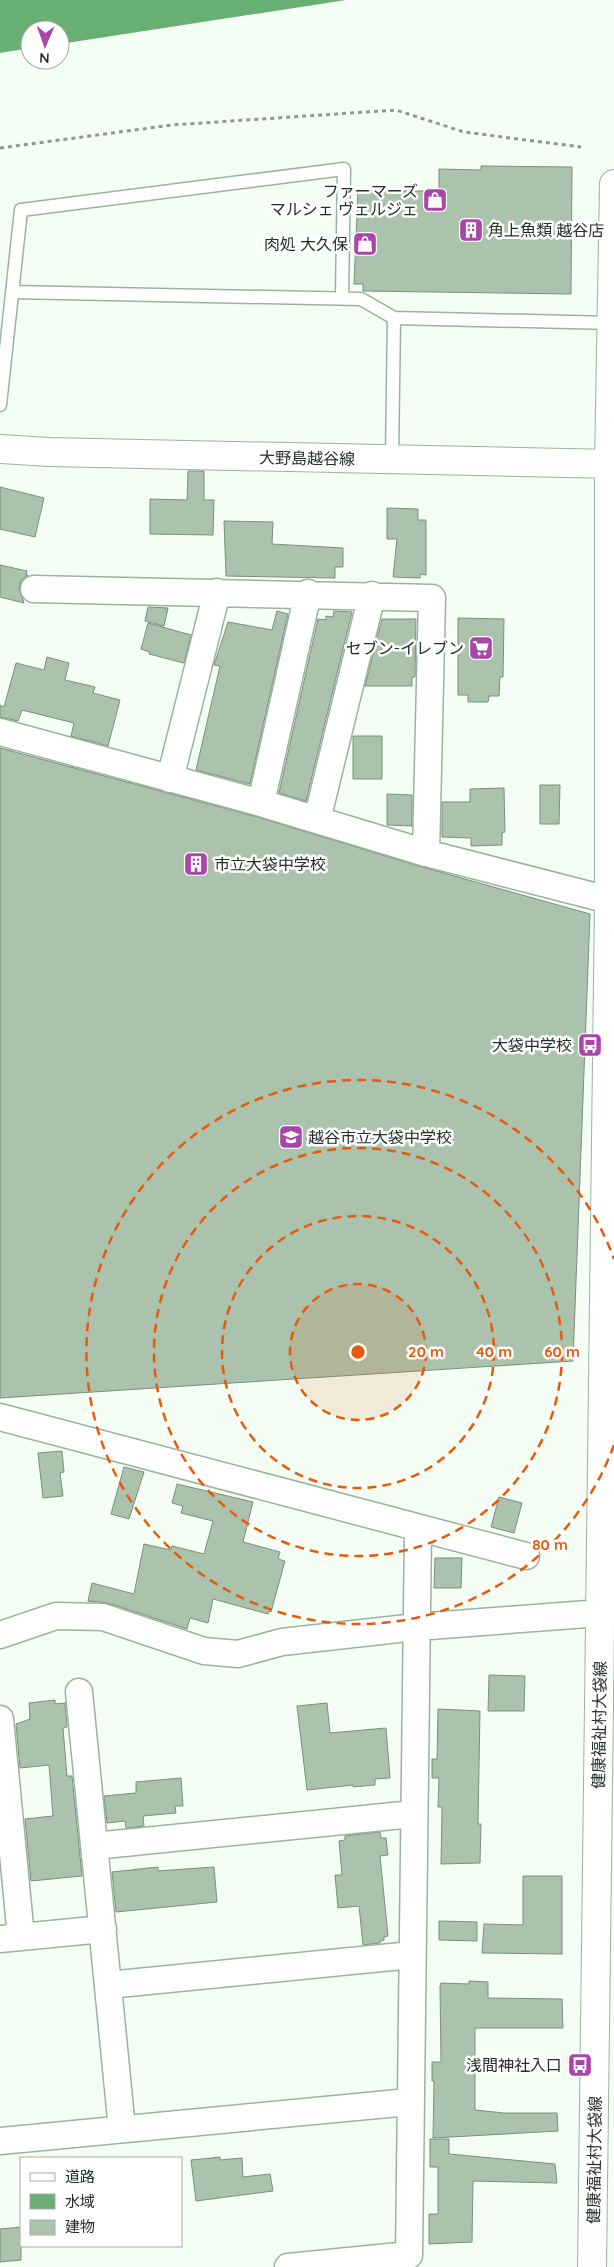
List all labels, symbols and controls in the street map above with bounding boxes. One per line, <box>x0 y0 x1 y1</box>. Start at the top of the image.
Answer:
north arrow <box>20 20 70 70</box>
text: N <box>39 49 50 67</box>
place label: ファーマーズ マルシェ ヴェルジェ <box>270 181 418 219</box>
shop icon: ファーマーズ マルシェ ヴェルジェ <box>422 187 448 213</box>
building icon: 角上魚類 越谷店 <box>458 217 484 243</box>
place label: 角上魚類 越谷店 <box>488 220 604 240</box>
shop icon: 肉処 大久保 <box>352 231 378 257</box>
place label: 肉処 大久保 <box>264 234 348 254</box>
street label: 大野島越谷線 <box>259 447 355 469</box>
supermarket icon: セブン-イレブン <box>468 635 494 661</box>
place label: セブン-イレブン <box>346 638 464 658</box>
building icon: 市立大袋中学校 <box>183 851 209 877</box>
place label: 市立大袋中学校 <box>214 854 326 874</box>
bus stop icon: 大袋中学校 <box>577 1032 603 1058</box>
place label: 大袋中学校 <box>492 1035 572 1055</box>
school or university icon: 越谷市立大袋中学校 <box>278 1124 304 1150</box>
place label: 越谷市立大袋中学校 <box>308 1127 452 1147</box>
text: 20 m <box>408 1342 444 1361</box>
text: 40 m <box>476 1342 512 1361</box>
text: 60 m <box>544 1342 580 1361</box>
centre of rings <box>349 1343 367 1361</box>
text: 80 m <box>532 1535 568 1554</box>
street label: 健康福祉村大袋線 <box>588 1661 610 1789</box>
bus stop icon: 浅間神社入口 <box>567 2052 593 2078</box>
place label: 浅間神社入口 <box>466 2055 562 2075</box>
street label: 健康福祉村大袋線 <box>583 2096 605 2224</box>
legend <box>20 2157 182 2247</box>
text: 道路 <box>65 2167 95 2186</box>
text: 水域 <box>65 2192 95 2211</box>
text: 建物 <box>65 2217 95 2236</box>

